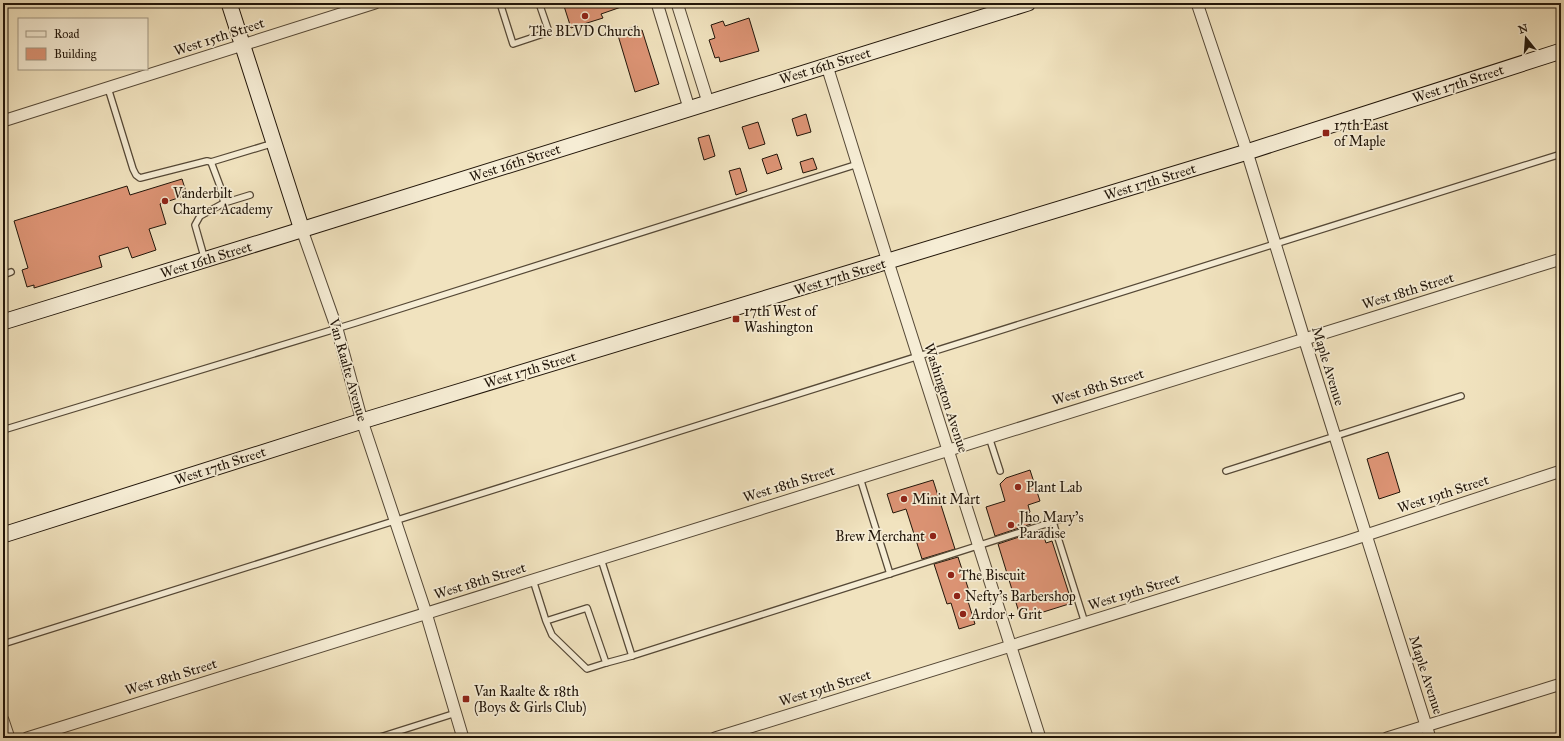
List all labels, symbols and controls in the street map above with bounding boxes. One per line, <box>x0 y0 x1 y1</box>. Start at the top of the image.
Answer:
marker: The BLVD Church <box>580 11 590 21</box>
street label: West 15th Street <box>172 14 266 60</box>
legend <box>18 18 148 70</box>
north arrow <box>1506 18 1546 58</box>
text: N <box>1517 21 1530 36</box>
place label: The BLVD Church <box>529 23 641 40</box>
text: Road <box>54 27 80 41</box>
street label: West 16th Street <box>777 44 873 88</box>
text: Building <box>54 47 97 62</box>
street label: West 17th Street <box>1410 61 1506 107</box>
place label: 17th East of Maple <box>1334 117 1389 150</box>
marker: 17th East of Maple <box>1321 128 1331 138</box>
street label: West 16th Street <box>467 140 563 186</box>
street label: West 17th Street <box>1102 160 1198 204</box>
place label: Vanderbilt Charter Academy <box>172 185 273 218</box>
marker: Vanderbilt Charter Academy <box>160 196 170 206</box>
street label: West 16th Street <box>158 238 254 282</box>
street label: West 17th Street <box>792 255 888 299</box>
street label: West 18th Street <box>1360 269 1456 313</box>
place label: 17th West of Washington <box>744 303 818 336</box>
marker: 17th West of Washington <box>731 314 741 324</box>
street label: Van Raalte Avenue <box>325 316 371 424</box>
street label: Maple Avenue <box>1308 324 1348 408</box>
street label: Washington Avenue <box>920 341 972 455</box>
street label: West 17th Street <box>482 348 578 392</box>
street label: West 18th Street <box>1050 365 1146 409</box>
street label: West 17th Street <box>172 443 268 489</box>
street label: West 18th Street <box>741 462 837 506</box>
street label: West 19th Street <box>1395 471 1491 517</box>
place label: Plant Lab <box>1026 479 1082 496</box>
marker: Plant Lab <box>1013 482 1023 492</box>
place label: Minit Mart <box>912 491 980 508</box>
marker: Minit Mart <box>899 494 909 504</box>
place label: Jho Mary's Paradise <box>1017 509 1084 542</box>
marker: Jho Mary's Paradise <box>1006 520 1016 530</box>
place label: Brew Merchant <box>835 528 925 545</box>
marker: Brew Merchant <box>928 531 938 541</box>
street label: West 18th Street <box>432 559 528 603</box>
place label: The Biscuit <box>959 567 1025 584</box>
marker: The Biscuit <box>946 570 956 580</box>
street label: West 19th Street <box>1086 570 1182 614</box>
place label: Nefty's Barbershop <box>965 588 1076 605</box>
marker: Nefty's Barbershop <box>952 591 962 601</box>
place label: Ardor + Grit <box>970 606 1042 623</box>
marker: Ardor + Grit <box>958 609 968 619</box>
street label: Maple Avenue <box>1405 633 1447 717</box>
street label: West 18th Street <box>123 655 219 699</box>
street label: West 19th Street <box>777 666 873 710</box>
place label: Van Raalte & 18th (Boys & Girls Club) <box>473 683 586 717</box>
marker: Van Raalte & 18th (Boys & Girls Club) <box>461 694 471 704</box>

